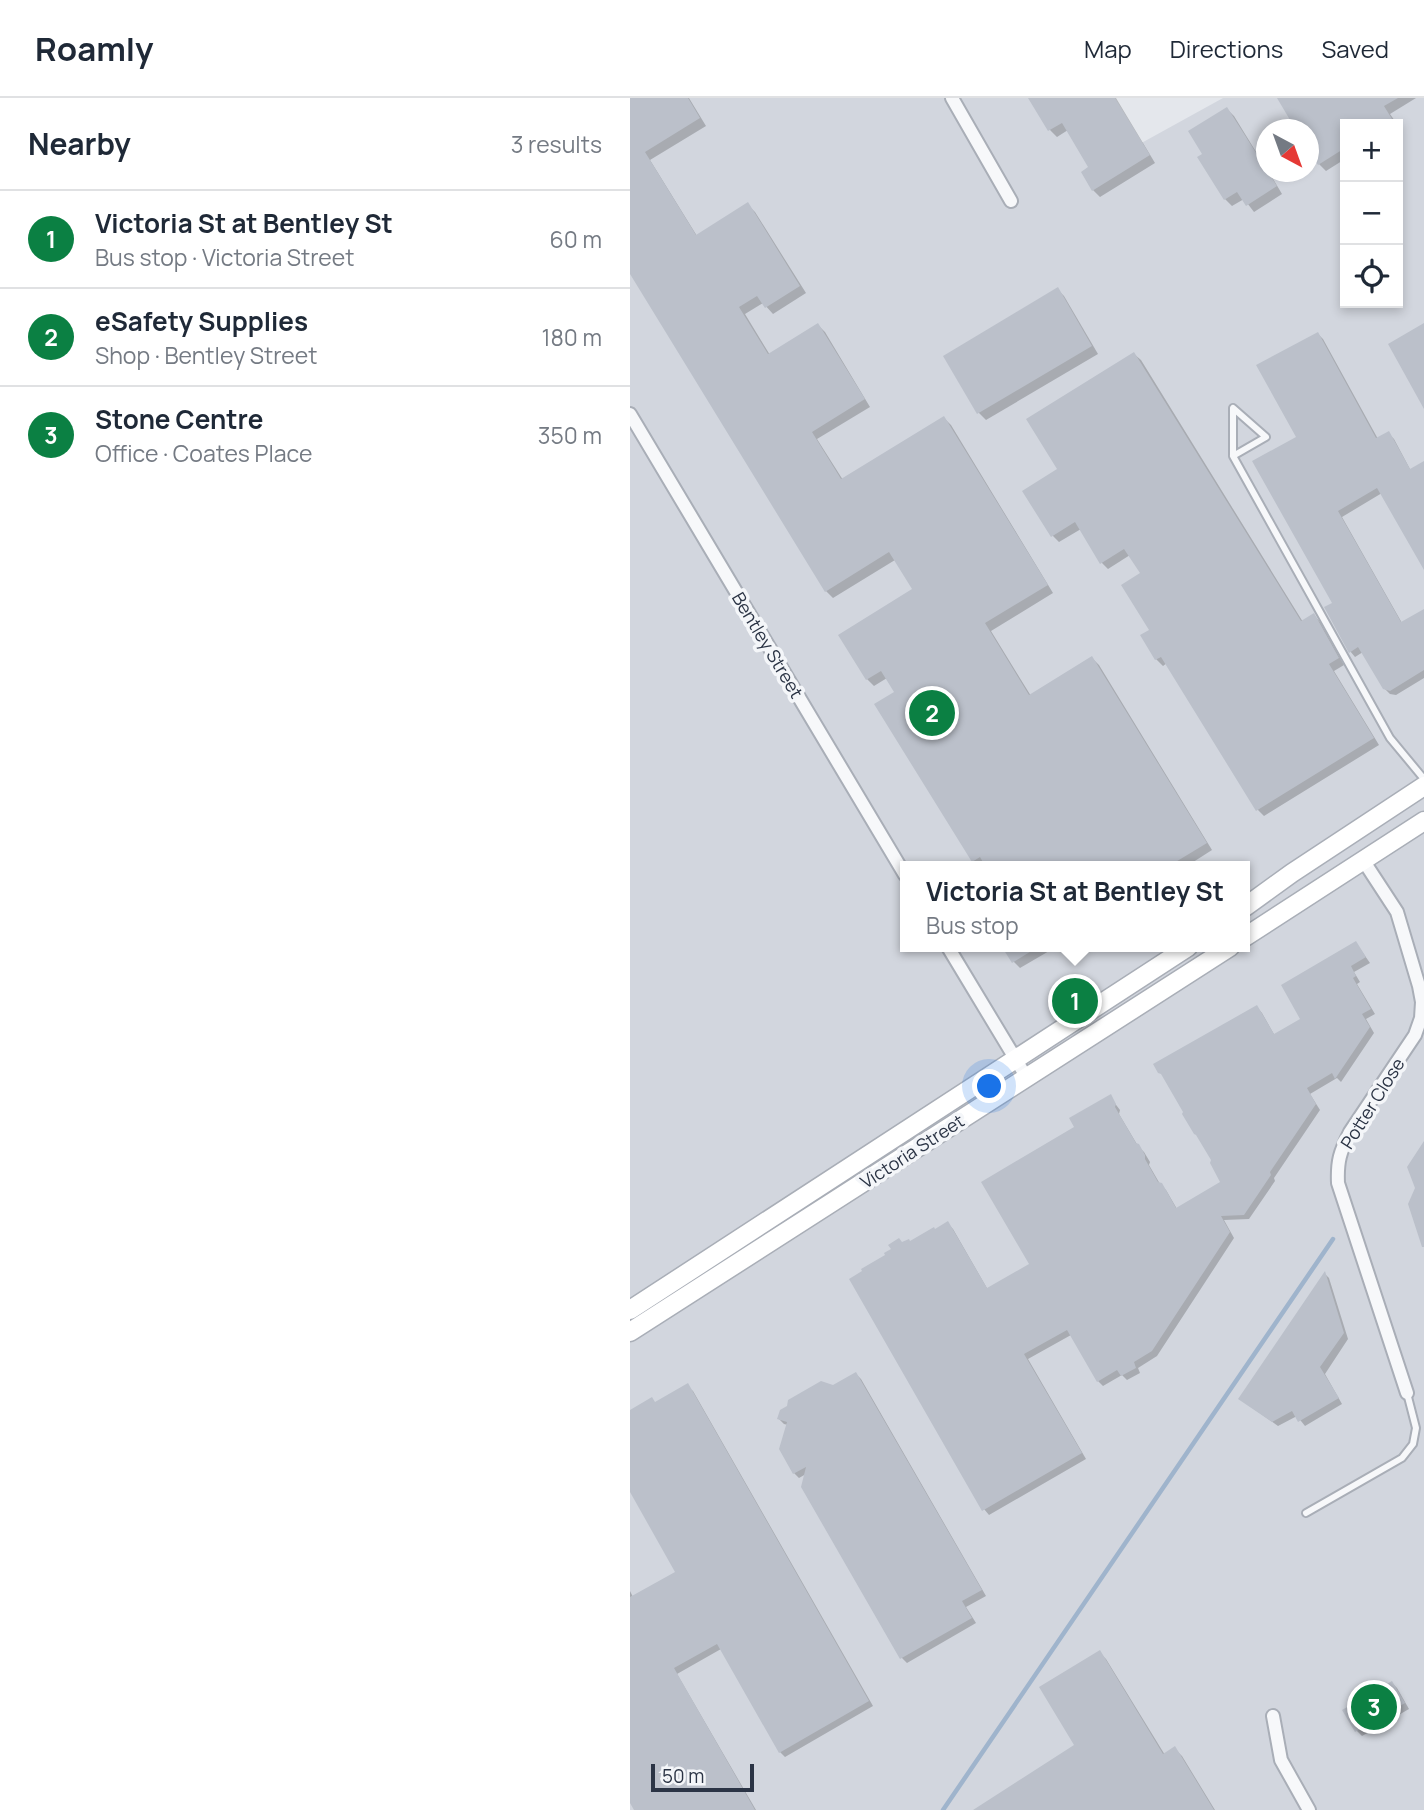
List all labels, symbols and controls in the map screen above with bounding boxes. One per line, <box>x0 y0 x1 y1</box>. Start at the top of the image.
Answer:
text: Roamly <box>35 26 154 71</box>
text: Map <box>1084 32 1132 65</box>
text: Directions <box>1170 32 1283 65</box>
text: Saved <box>1321 32 1389 65</box>
north arrow <box>1256 119 1319 182</box>
map controls <box>1340 119 1403 308</box>
button: + <box>1340 119 1403 182</box>
text: Nearby <box>28 123 131 164</box>
text: 3 results <box>511 128 602 160</box>
button: − <box>1340 182 1403 245</box>
text: Victoria St at Bentley St <box>95 205 393 241</box>
text: 1 <box>46 223 56 255</box>
text: 60 m <box>550 223 602 255</box>
text: Bus stop · Victoria Street <box>95 241 354 273</box>
button: locate <box>1340 245 1403 308</box>
text: eSafety Supplies <box>95 303 308 339</box>
text: 2 <box>44 321 58 353</box>
text: 180 m <box>542 321 602 353</box>
text: Shop · Bentley Street <box>95 339 317 371</box>
text: Stone Centre <box>95 401 263 437</box>
text: 3 <box>44 419 58 451</box>
text: 350 m <box>538 419 602 451</box>
text: Office · Coates Place <box>95 437 312 469</box>
street label: Bentley Street <box>727 588 809 702</box>
pin: 2 <box>909 687 955 739</box>
popup <box>900 861 1250 952</box>
text: Victoria St at Bentley St <box>926 873 1224 909</box>
text: Bus stop <box>926 909 1019 941</box>
pin: 1 <box>1052 975 1098 1027</box>
street label: Potter Close <box>1335 1053 1409 1153</box>
your location <box>972 1069 1006 1103</box>
street label: Victoria Street <box>855 1108 969 1194</box>
pin: 3 <box>1351 1681 1397 1733</box>
scale bar <box>651 1761 754 1793</box>
text: 50 m <box>662 1763 704 1789</box>

